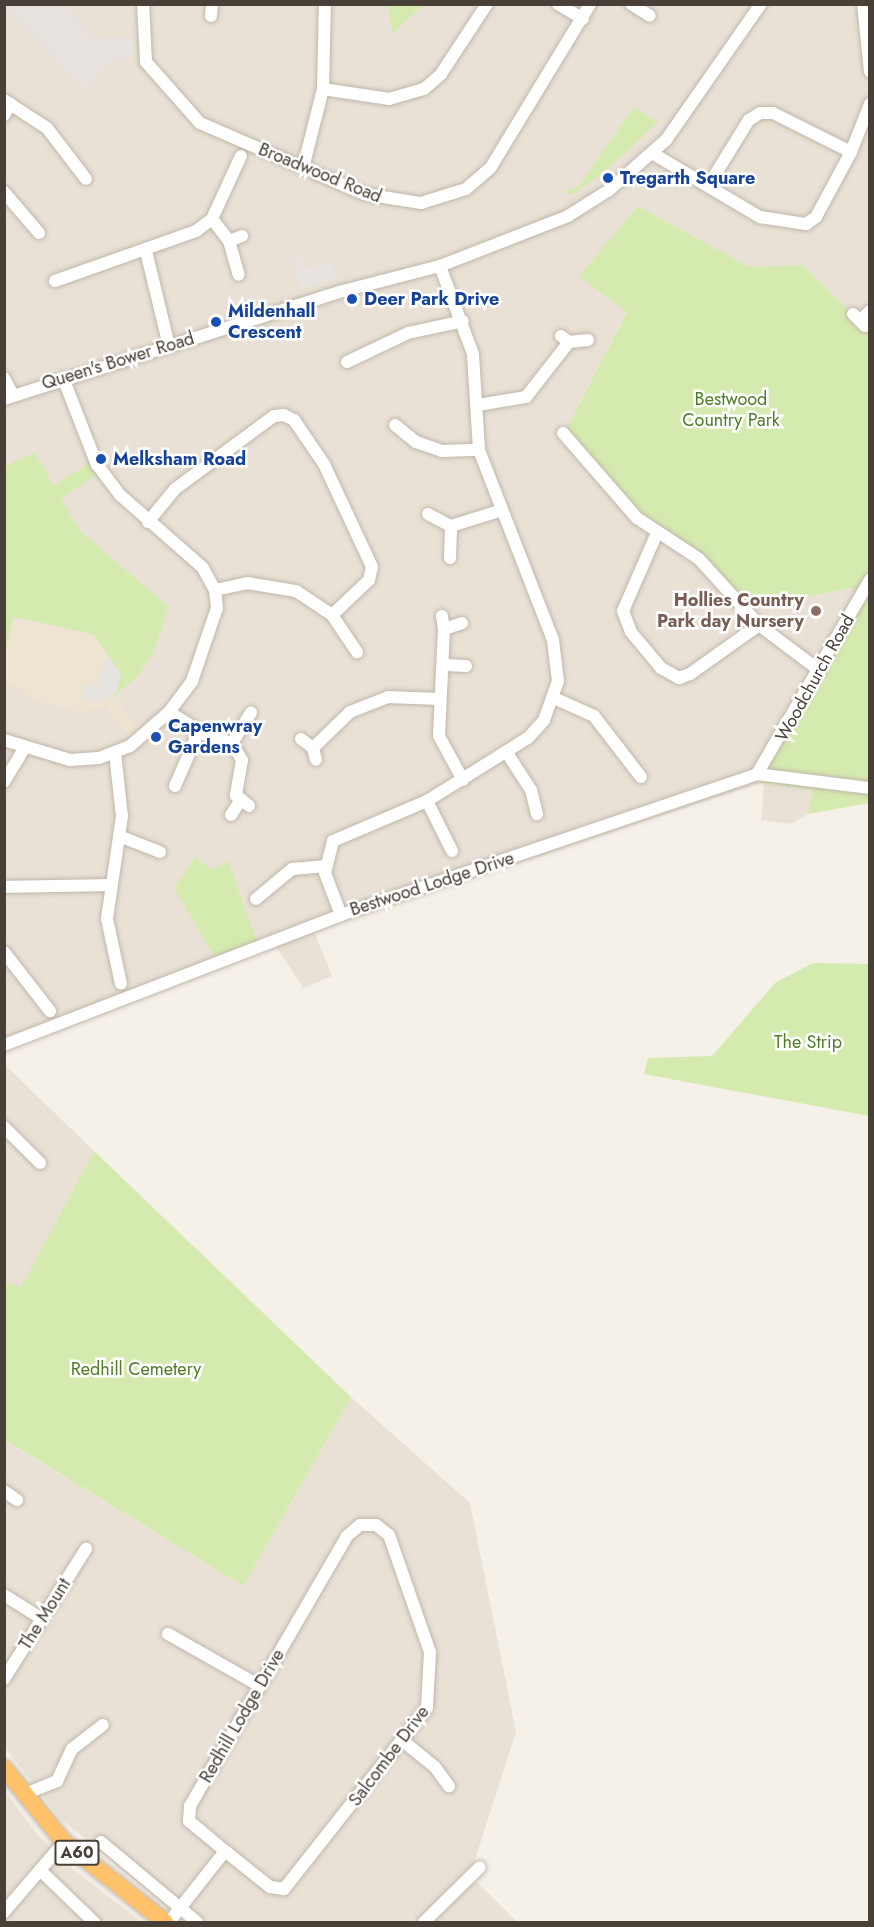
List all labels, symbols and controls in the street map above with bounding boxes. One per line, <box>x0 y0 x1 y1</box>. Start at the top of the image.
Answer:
street label: Broadwood Road <box>255 138 385 208</box>
place label: Tregarth Square <box>620 167 755 189</box>
marker: Tregarth Square <box>601 171 615 185</box>
place label: Deer Park Drive <box>364 288 499 310</box>
marker: Deer Park Drive <box>345 292 359 306</box>
place label: Mildenhall Crescent <box>228 301 315 344</box>
marker: Mildenhall Crescent <box>209 315 223 329</box>
street label: Queen's Bower Road <box>39 328 197 394</box>
park label: Bestwood Country Park <box>682 389 780 432</box>
place label: Melksham Road <box>113 448 246 470</box>
marker: Melksham Road <box>94 452 108 466</box>
place label: Hollies Country Park day Nursery <box>657 590 804 632</box>
marker: Hollies Country Park day Nursery <box>809 604 823 618</box>
street label: Woodchurch Road <box>771 611 859 745</box>
place label: Capenwray Gardens <box>168 716 262 758</box>
marker: Capenwray Gardens <box>149 730 163 744</box>
street label: Bestwood Lodge Drive <box>347 847 517 921</box>
park label: The Strip <box>774 1031 842 1053</box>
park label: Redhill Cemetery <box>71 1358 201 1380</box>
street label: The Mount <box>15 1574 75 1654</box>
street label: Redhill Lodge Drive <box>195 1645 289 1787</box>
street label: Salcombe Drive <box>344 1702 434 1810</box>
road number: A60 <box>53 1840 101 1866</box>

